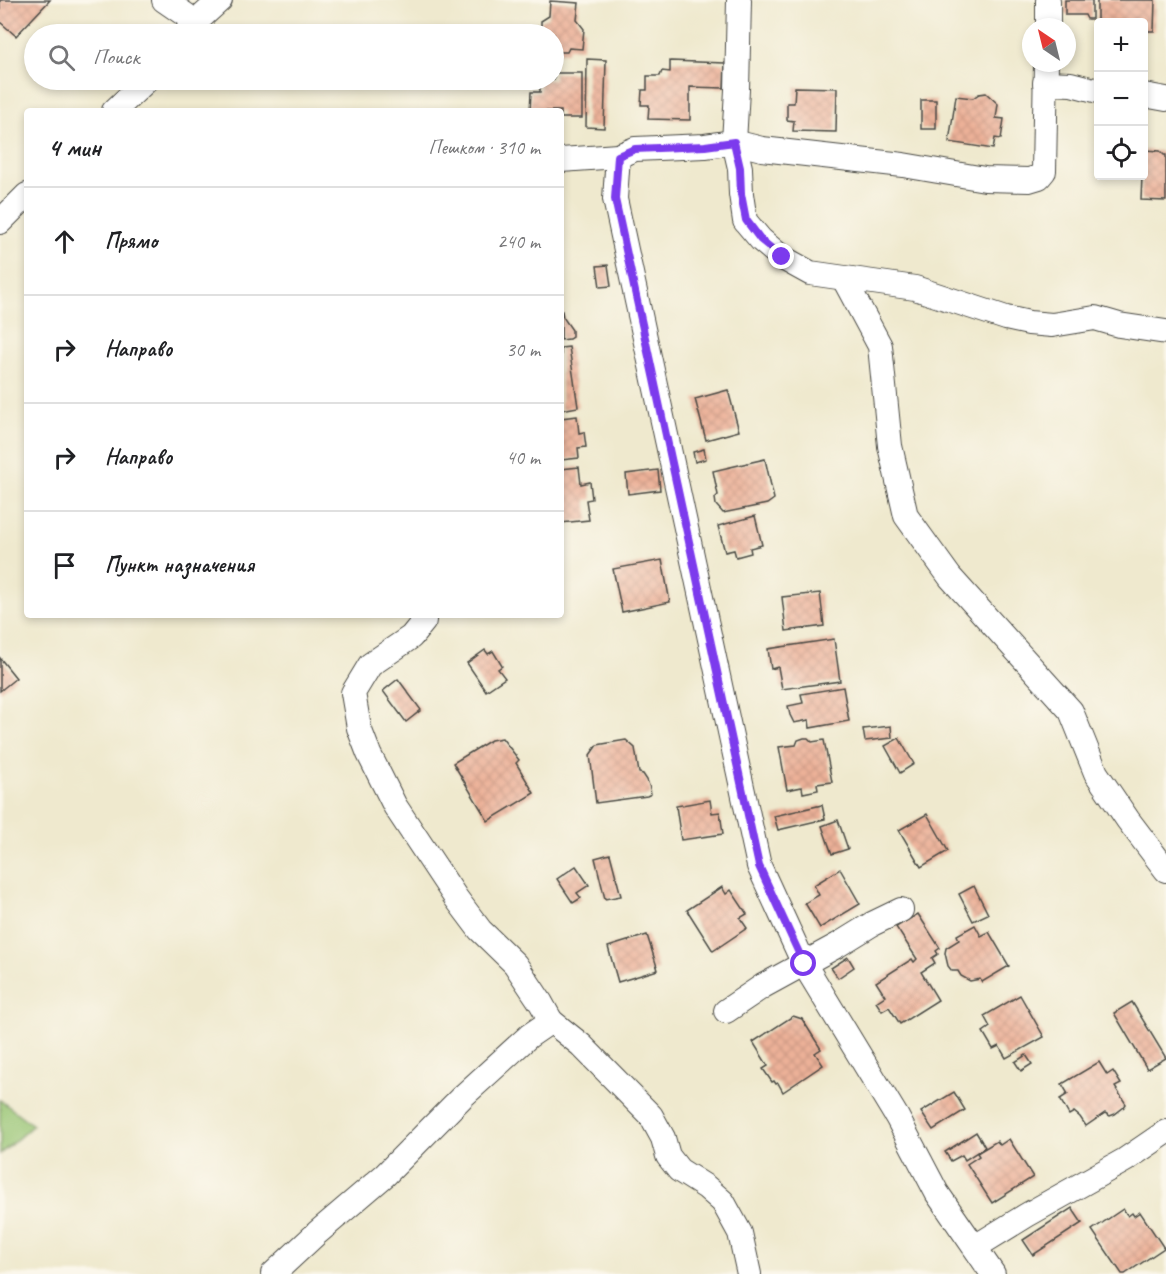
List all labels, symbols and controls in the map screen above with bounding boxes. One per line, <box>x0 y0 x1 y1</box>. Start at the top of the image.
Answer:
north arrow <box>1022 18 1076 72</box>
map controls <box>1094 18 1148 180</box>
button: + <box>1094 18 1148 72</box>
search box <box>24 24 564 90</box>
icon: search <box>45 41 78 74</box>
text: Поиск <box>93 43 139 71</box>
button: − <box>1094 72 1148 126</box>
button: locate <box>1094 126 1148 180</box>
text: 4 мин <box>48 131 101 164</box>
text: Пешком · 310 m <box>428 135 540 160</box>
icon: ahead <box>48 225 81 258</box>
text: Прямо <box>105 227 157 255</box>
text: 240 m <box>497 229 540 254</box>
route end <box>768 243 794 269</box>
icon: right <box>48 333 81 366</box>
text: Направо <box>105 335 172 363</box>
text: 30 m <box>506 337 540 362</box>
icon: right <box>48 441 81 474</box>
text: Направо <box>105 443 172 471</box>
text: 40 m <box>506 445 540 470</box>
icon: arrive <box>48 549 81 582</box>
text: Пункт назначения <box>105 551 254 579</box>
route start <box>790 950 816 976</box>

